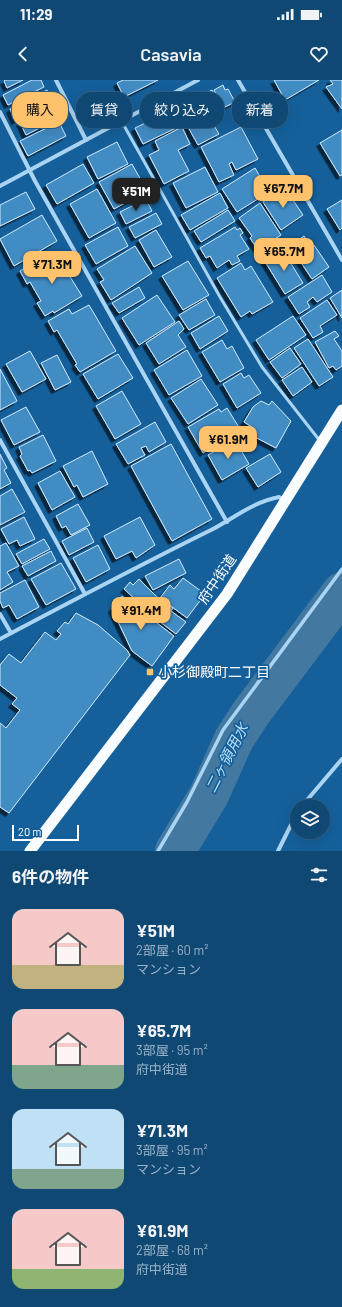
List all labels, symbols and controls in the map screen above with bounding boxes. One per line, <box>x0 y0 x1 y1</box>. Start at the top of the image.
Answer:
text: 11:29 <box>20 5 53 23</box>
icon: back <box>12 43 34 65</box>
text: Casavia <box>140 43 202 65</box>
icon: heart <box>308 43 330 65</box>
chip: 購入 <box>12 92 68 128</box>
chip: 賃貸 <box>76 92 132 128</box>
chip: 絞り込み <box>140 92 224 128</box>
chip: 新着 <box>232 92 288 128</box>
pin: ¥67.7M <box>250 175 316 209</box>
pin: ¥51M <box>112 178 160 212</box>
text: ¥67.7M <box>263 180 303 196</box>
text: ¥51M <box>121 183 151 199</box>
pin: ¥65.7M <box>251 238 317 272</box>
text: ¥65.7M <box>263 243 305 259</box>
pin: ¥71.3M <box>19 251 85 285</box>
text: ¥71.3M <box>32 256 72 272</box>
pin: ¥61.9M <box>195 426 261 460</box>
text: ¥61.9M <box>208 431 248 447</box>
street label: 府中街道 <box>194 551 239 607</box>
pin: ¥91.4M <box>108 597 174 631</box>
text: ¥91.4M <box>121 602 161 618</box>
place label: 小杉御殿町二丁目 <box>158 663 270 680</box>
marker: 小杉御殿町二丁目 <box>145 667 155 677</box>
water label: 二ヶ領用水 <box>201 718 252 795</box>
map controls <box>290 799 330 839</box>
button: layers <box>290 799 330 839</box>
scale bar <box>12 823 79 842</box>
text: 20 m <box>18 825 41 838</box>
icon: filters <box>308 864 330 886</box>
text: 6件の物件 <box>12 866 89 886</box>
text: ¥51M <box>136 920 175 940</box>
icon: home <box>44 925 92 973</box>
text: 2部屋 · 60 m² <box>136 942 209 958</box>
text: マンション <box>136 961 201 977</box>
text: ¥65.7M <box>136 1020 191 1040</box>
icon: home <box>44 1025 92 1073</box>
text: 3部屋 · 95 m² <box>136 1042 208 1058</box>
text: 府中街道 <box>136 1061 188 1077</box>
text: ¥71.3M <box>136 1120 188 1140</box>
icon: home <box>44 1125 92 1173</box>
text: 3部屋 · 95 m² <box>136 1142 208 1158</box>
text: マンション <box>136 1161 201 1177</box>
text: ¥61.9M <box>136 1220 188 1240</box>
icon: home <box>44 1225 92 1273</box>
text: 2部屋 · 68 m² <box>136 1242 208 1258</box>
text: 府中街道 <box>136 1261 188 1277</box>

